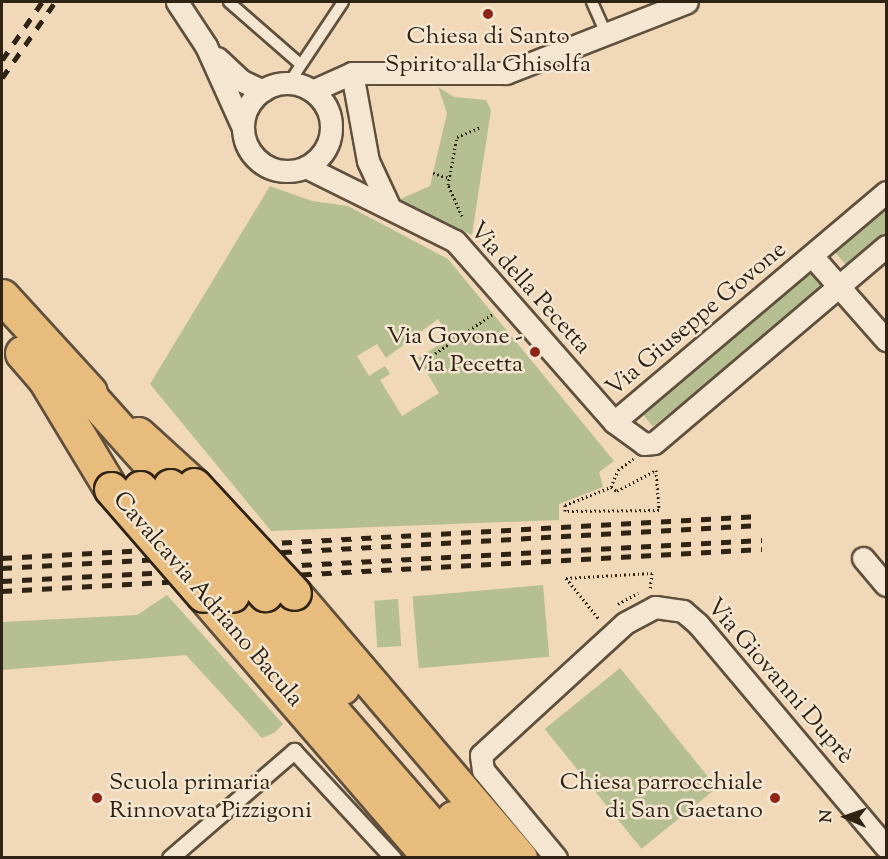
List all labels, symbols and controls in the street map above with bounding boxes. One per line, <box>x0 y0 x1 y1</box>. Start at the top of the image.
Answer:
marker: Chiesa di Santo Spirito alla Ghisolfa <box>481 7 495 21</box>
place label: Chiesa di Santo Spirito alla Ghisolfa <box>385 24 591 80</box>
street label: Via della Pecetta <box>462 217 596 361</box>
street label: Via Giuseppe Govone <box>601 236 793 404</box>
place label: Via Govone - Via Pecetta <box>387 324 523 380</box>
marker: Via Govone - Via Pecetta <box>528 345 542 359</box>
street label: Cavalcavia Adriano Bacula <box>106 486 308 714</box>
street label: Via Giovanni Duprè <box>699 593 859 771</box>
place label: Scuola primaria Rinnovata Pizzigoni <box>109 770 312 826</box>
place label: Chiesa parrocchiale di San Gaetano <box>560 770 763 826</box>
north arrow <box>816 787 876 847</box>
marker: Scuola primaria Rinnovata Pizzigoni <box>90 791 104 805</box>
marker: Chiesa parrocchiale di San Gaetano <box>768 791 782 805</box>
text: N <box>816 810 839 823</box>

